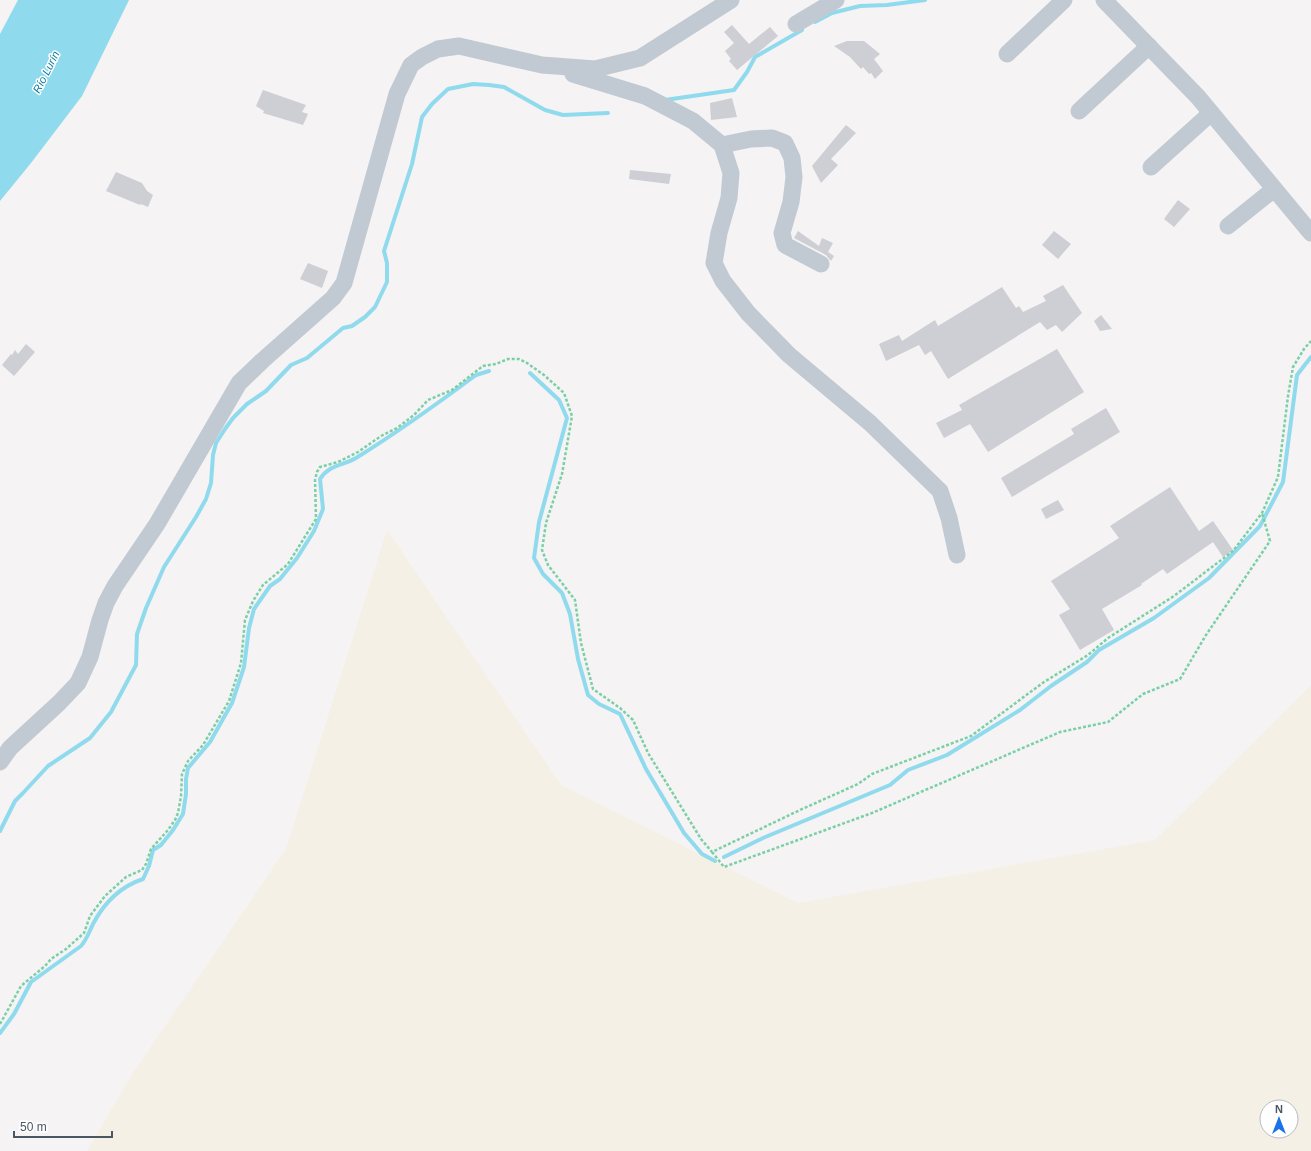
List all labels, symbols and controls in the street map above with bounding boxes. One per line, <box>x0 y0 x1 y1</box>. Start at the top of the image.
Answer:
water label: Río Lurín <box>30 49 62 95</box>
north arrow <box>1259 1099 1299 1139</box>
text: N <box>1275 1103 1283 1115</box>
scale bar <box>14 1113 112 1139</box>
text: 50 m <box>20 1120 47 1134</box>

